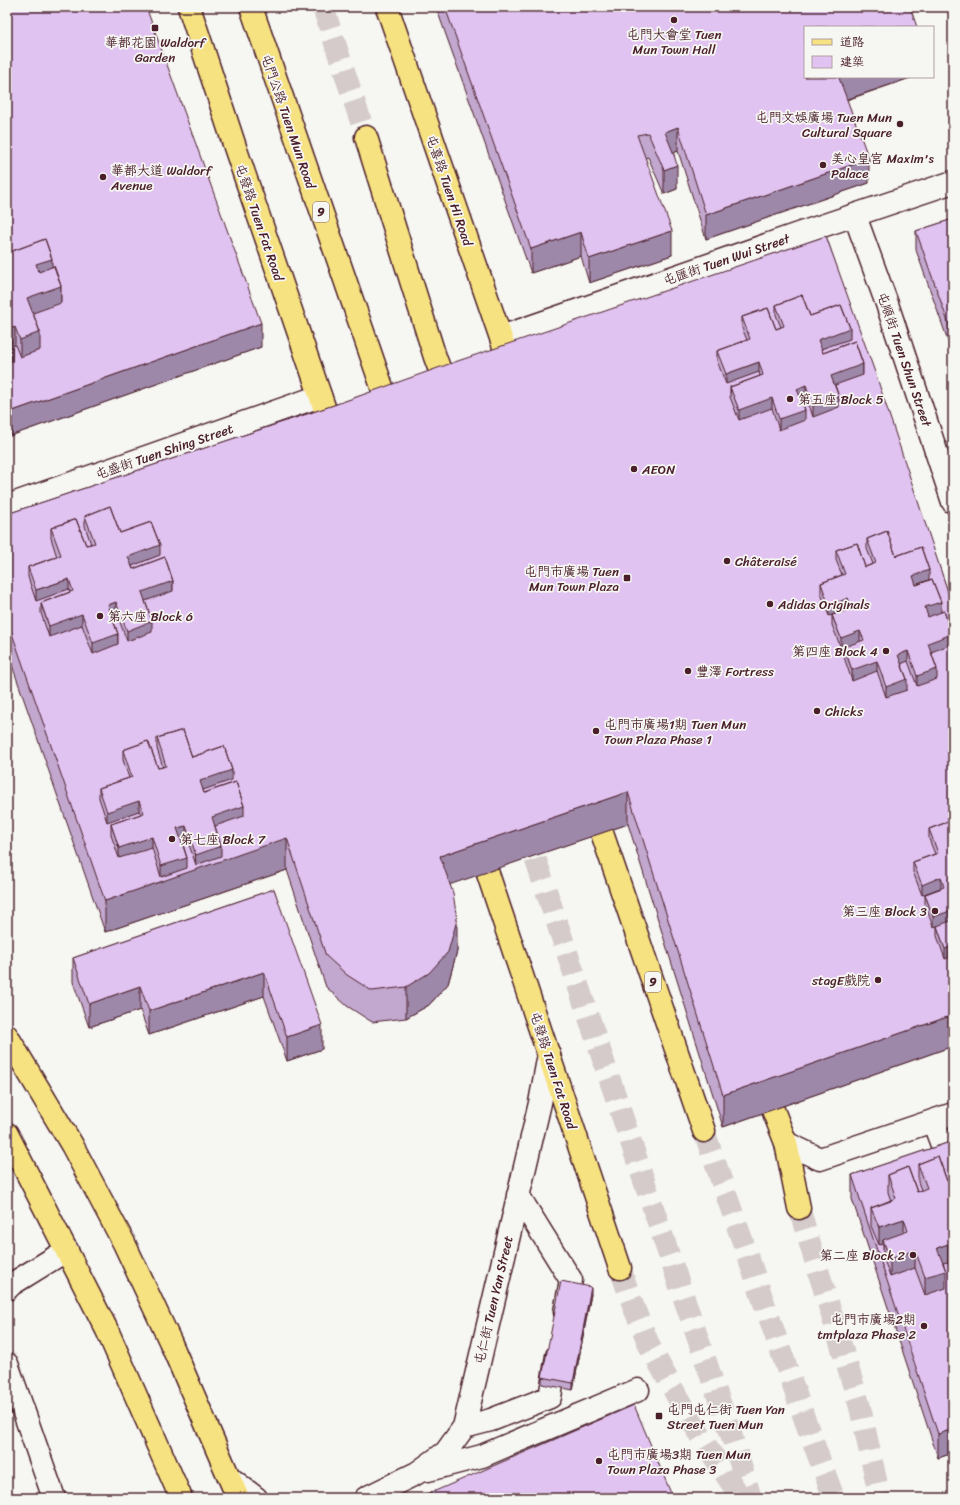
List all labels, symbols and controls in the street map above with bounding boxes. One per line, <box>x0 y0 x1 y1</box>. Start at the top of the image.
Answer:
marker: 屯門大會堂 Tuen Mun Town Hall <box>669 15 679 25</box>
marker: 華都花園 Waldorf Garden <box>150 23 160 33</box>
place label: 屯門大會堂 Tuen Mun Town Hall <box>626 23 722 61</box>
legend <box>804 26 934 78</box>
place label: 華都花園 Waldorf Garden <box>105 31 207 69</box>
text: 道路 <box>840 31 864 53</box>
street label: 屯門公路 Tuen Mun Road <box>255 50 323 193</box>
text: 建築 <box>840 51 864 73</box>
place label: 屯門文娛廣場 Tuen Mun Cultural Square <box>755 106 892 144</box>
marker: 屯門文娛廣場 Tuen Mun Cultural Square <box>895 119 905 129</box>
street label: 屯喜路 Tuen Hi Road <box>420 131 480 250</box>
place label: 美心皇宮 Maxim's Palace <box>831 147 935 185</box>
place label: 華都大道 Waldorf Avenue <box>110 159 213 197</box>
street label: 屯發路 Tuen Fat Road <box>229 160 291 285</box>
marker: 美心皇宮 Maxim's Palace <box>818 160 828 170</box>
marker: 華都大道 Waldorf Avenue <box>98 172 108 182</box>
road number: 9 <box>313 202 329 222</box>
street label: 屯匯街 Tuen Wui Street <box>660 227 793 292</box>
street label: 屯順街 Tuen Shun Street <box>871 289 939 430</box>
place label: 第五座 Block 5 <box>798 388 884 411</box>
marker: 第五座 Block 5 <box>785 394 795 404</box>
street label: 屯盛街 Tuen Shing Street <box>92 417 237 486</box>
place label: AEON <box>641 458 675 481</box>
marker: AEON <box>629 464 639 474</box>
place label: Châteraisé <box>735 550 797 573</box>
marker: Châteraisé <box>722 556 732 566</box>
place label: 屯門市廣場 Tuen Mun Town Plaza <box>524 560 619 598</box>
marker: 屯門市廣場 Tuen Mun Town Plaza <box>622 573 632 583</box>
place label: Adidas Originals <box>777 593 870 616</box>
marker: Adidas Originals <box>765 599 775 609</box>
place label: 第六座 Block 6 <box>108 605 193 628</box>
marker: 第六座 Block 6 <box>95 611 105 621</box>
place label: 第四座 Block 4 <box>792 640 878 663</box>
marker: 第四座 Block 4 <box>881 646 891 656</box>
place label: 豐澤 Fortress <box>696 660 774 683</box>
marker: 豐澤 Fortress <box>683 666 693 676</box>
place label: Chicks <box>825 700 864 723</box>
marker: Chicks <box>812 706 822 716</box>
place label: 屯門市廣場1期 Tuen Mun Town Plaza Phase 1 <box>604 713 746 751</box>
marker: 屯門市廣場1期 Tuen Mun Town Plaza Phase 1 <box>591 726 601 736</box>
place label: 第七座 Block 7 <box>180 828 267 851</box>
marker: 第七座 Block 7 <box>167 834 177 844</box>
place label: 第三座 Block 3 <box>842 900 927 923</box>
marker: 第三座 Block 3 <box>930 906 940 916</box>
place label: stagE戲院 <box>811 969 870 992</box>
road number: 9 <box>645 972 661 992</box>
marker: stagE戲院 <box>873 975 883 985</box>
street label: 屯發路 Tuen Fat Road <box>524 1008 584 1133</box>
street label: 屯仁街 Tuen Yan Street <box>467 1233 520 1367</box>
place label: 第二座 Block 2 <box>820 1244 905 1267</box>
marker: 第二座 Block 2 <box>908 1250 918 1260</box>
place label: 屯門市廣場2期 tmtplaza Phase 2 <box>817 1308 916 1346</box>
marker: 屯門市廣場2期 tmtplaza Phase 2 <box>919 1321 929 1331</box>
place label: 屯門屯仁街 Tuen Yan Street Tuen Mun <box>667 1398 785 1436</box>
marker: 屯門屯仁街 Tuen Yan Street Tuen Mun <box>654 1411 664 1421</box>
place label: 屯門市廣場3期 Tuen Mun Town Plaza Phase 3 <box>607 1443 751 1481</box>
marker: 屯門市廣場3期 Tuen Mun Town Plaza Phase 3 <box>594 1456 604 1466</box>

